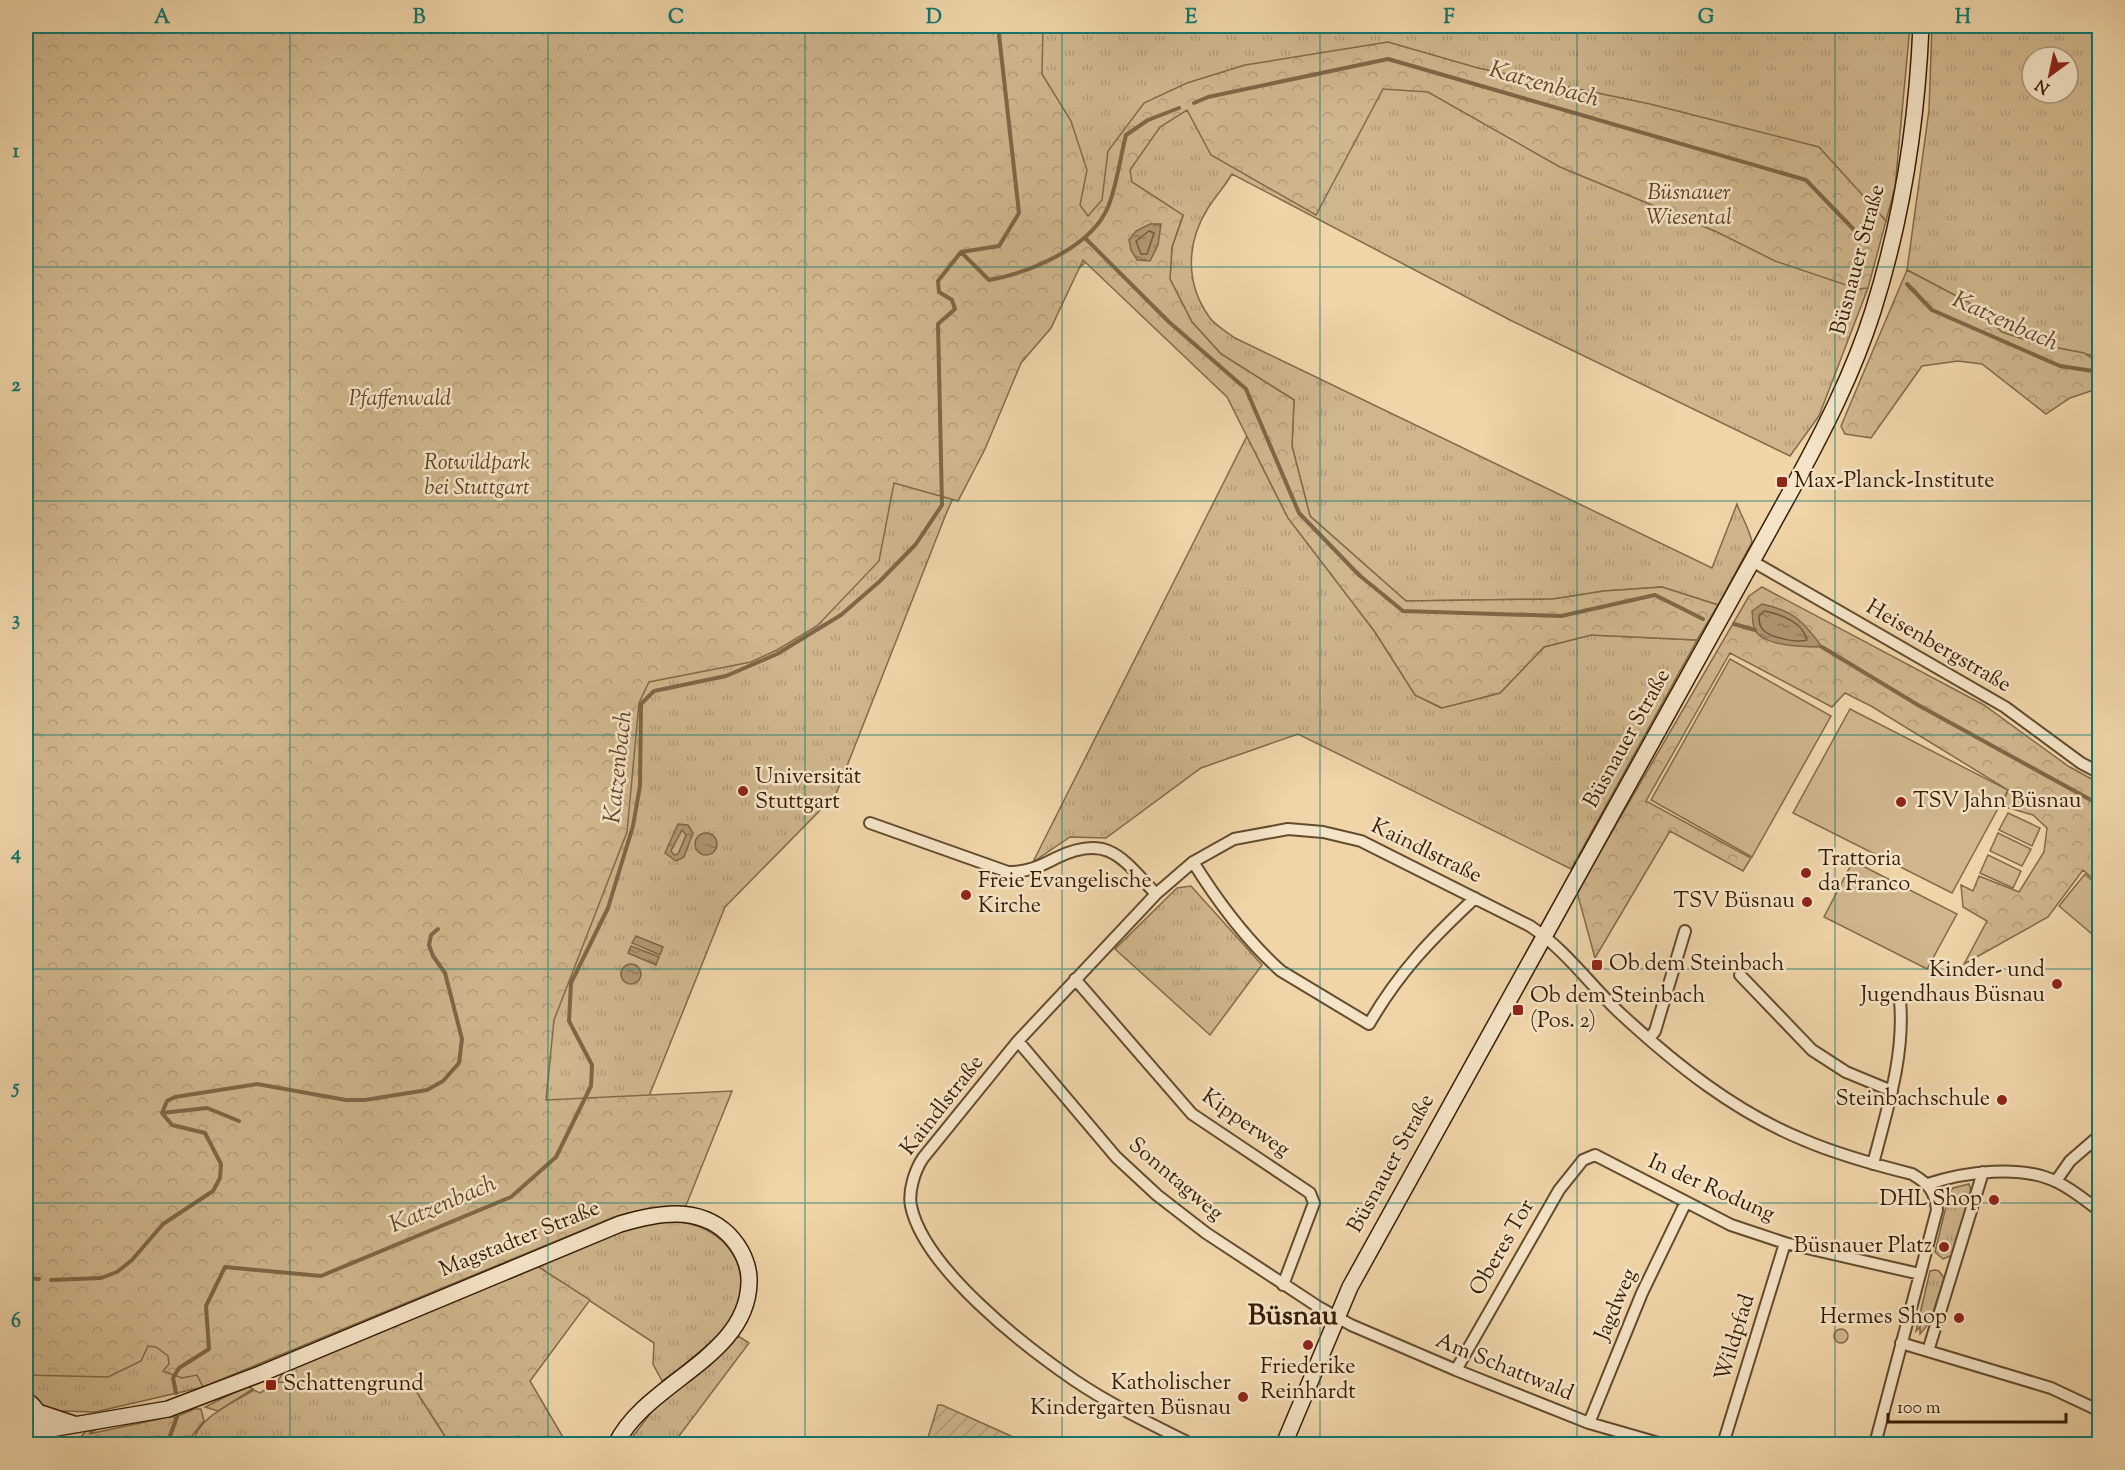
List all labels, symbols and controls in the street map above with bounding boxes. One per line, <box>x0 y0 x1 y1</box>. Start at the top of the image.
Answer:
text: A <box>154 4 171 33</box>
text: B <box>413 4 426 33</box>
text: C <box>668 4 684 33</box>
text: D <box>926 4 942 33</box>
text: E <box>1185 4 1198 33</box>
text: F <box>1443 4 1455 33</box>
text: G <box>1698 4 1715 33</box>
text: H <box>1955 4 1971 33</box>
north arrow <box>2020 45 2080 105</box>
water label: Katzenbach <box>1485 53 1603 117</box>
text: N <box>2031 72 2055 99</box>
text: 1 <box>13 138 20 167</box>
park label: Büsnauer Wiesental <box>1646 178 1732 235</box>
street label: Büsnauer Straße <box>1824 181 1894 339</box>
water label: Katzenbach <box>1946 283 2064 361</box>
text: 2 <box>11 372 21 401</box>
park label: Pfaffenwald <box>349 384 451 416</box>
park label: Rotwildpark bei Stuttgart <box>424 448 530 505</box>
place label: Max-Planck-Institute <box>1794 466 1995 498</box>
marker: Max-Planck-Institute <box>1775 475 1789 489</box>
street label: Heisenbergstraße <box>1859 592 2017 702</box>
text: 3 <box>12 606 20 635</box>
street label: Büsnauer Straße <box>1576 664 1680 814</box>
water label: Katzenbach <box>596 709 642 825</box>
place label: Universität Stuttgart <box>755 762 862 819</box>
marker: Universität Stuttgart <box>736 784 750 798</box>
place label: TSV Jahn Büsnau <box>1913 786 2082 818</box>
marker: TSV Jahn Büsnau <box>1894 795 1908 809</box>
street label: Kaindlstraße <box>1365 811 1487 893</box>
text: 4 <box>10 840 21 869</box>
place label: Trattoria da Franco <box>1818 844 1910 901</box>
place label: Freie Evangelische Kirche <box>978 866 1152 923</box>
marker: Trattoria da Franco <box>1799 866 1813 880</box>
place label: TSV Büsnau <box>1674 886 1795 918</box>
marker: Freie Evangelische Kirche <box>959 888 973 902</box>
marker: TSV Büsnau <box>1800 895 1814 909</box>
place label: Ob dem Steinbach <box>1609 949 1784 981</box>
place label: Kinder- und Jugendhaus Büsnau <box>1859 955 2045 1012</box>
marker: Ob dem Steinbach <box>1590 958 1604 972</box>
marker: Kinder- und Jugendhaus Büsnau <box>2050 977 2064 991</box>
place label: Ob dem Steinbach (Pos. 2) <box>1530 981 1705 1038</box>
marker: Ob dem Steinbach (Pos. 2) <box>1511 1003 1525 1017</box>
street label: Kaindlstraße <box>893 1049 993 1163</box>
text: 5 <box>11 1074 20 1103</box>
street label: Kipperweg <box>1194 1082 1296 1166</box>
place label: Steinbachschule <box>1835 1084 1990 1116</box>
street label: Büsnauer Straße <box>1340 1089 1444 1239</box>
marker: Steinbachschule <box>1995 1093 2009 1107</box>
street label: Sonntagweg <box>1120 1131 1230 1230</box>
street label: In der Rodung <box>1642 1147 1780 1231</box>
water label: Katzenbach <box>384 1167 502 1243</box>
place label: DHL Shop <box>1879 1184 1982 1216</box>
street label: Magstadter Straße <box>435 1193 605 1287</box>
marker: DHL Shop <box>1987 1193 2001 1207</box>
street label: Oberes Tor <box>1462 1194 1544 1302</box>
place label: Büsnauer Platz <box>1794 1231 1932 1263</box>
marker: Büsnauer Platz <box>1937 1240 1951 1254</box>
street label: Jagdweg <box>1587 1264 1647 1347</box>
street label: Wildpfad <box>1708 1290 1764 1386</box>
district label: Büsnau <box>1248 1297 1339 1337</box>
place label: Hermes Shop <box>1820 1302 1947 1334</box>
text: 6 <box>11 1308 21 1337</box>
marker: Hermes Shop <box>1952 1311 1966 1325</box>
street label: Am Schattwald <box>1430 1326 1578 1410</box>
marker: Friederike Reinhardt <box>1301 1338 1315 1352</box>
place label: Friederike Reinhardt <box>1260 1352 1356 1409</box>
place label: Katholischer Kindergarten Büsnau <box>1030 1368 1231 1425</box>
place label: Schattengrund <box>283 1369 424 1401</box>
marker: Schattengrund <box>264 1378 278 1392</box>
scale bar <box>1888 1386 2066 1424</box>
marker: Katholischer Kindergarten Büsnau <box>1236 1390 1250 1404</box>
text: 100 m <box>1897 1396 1941 1422</box>

